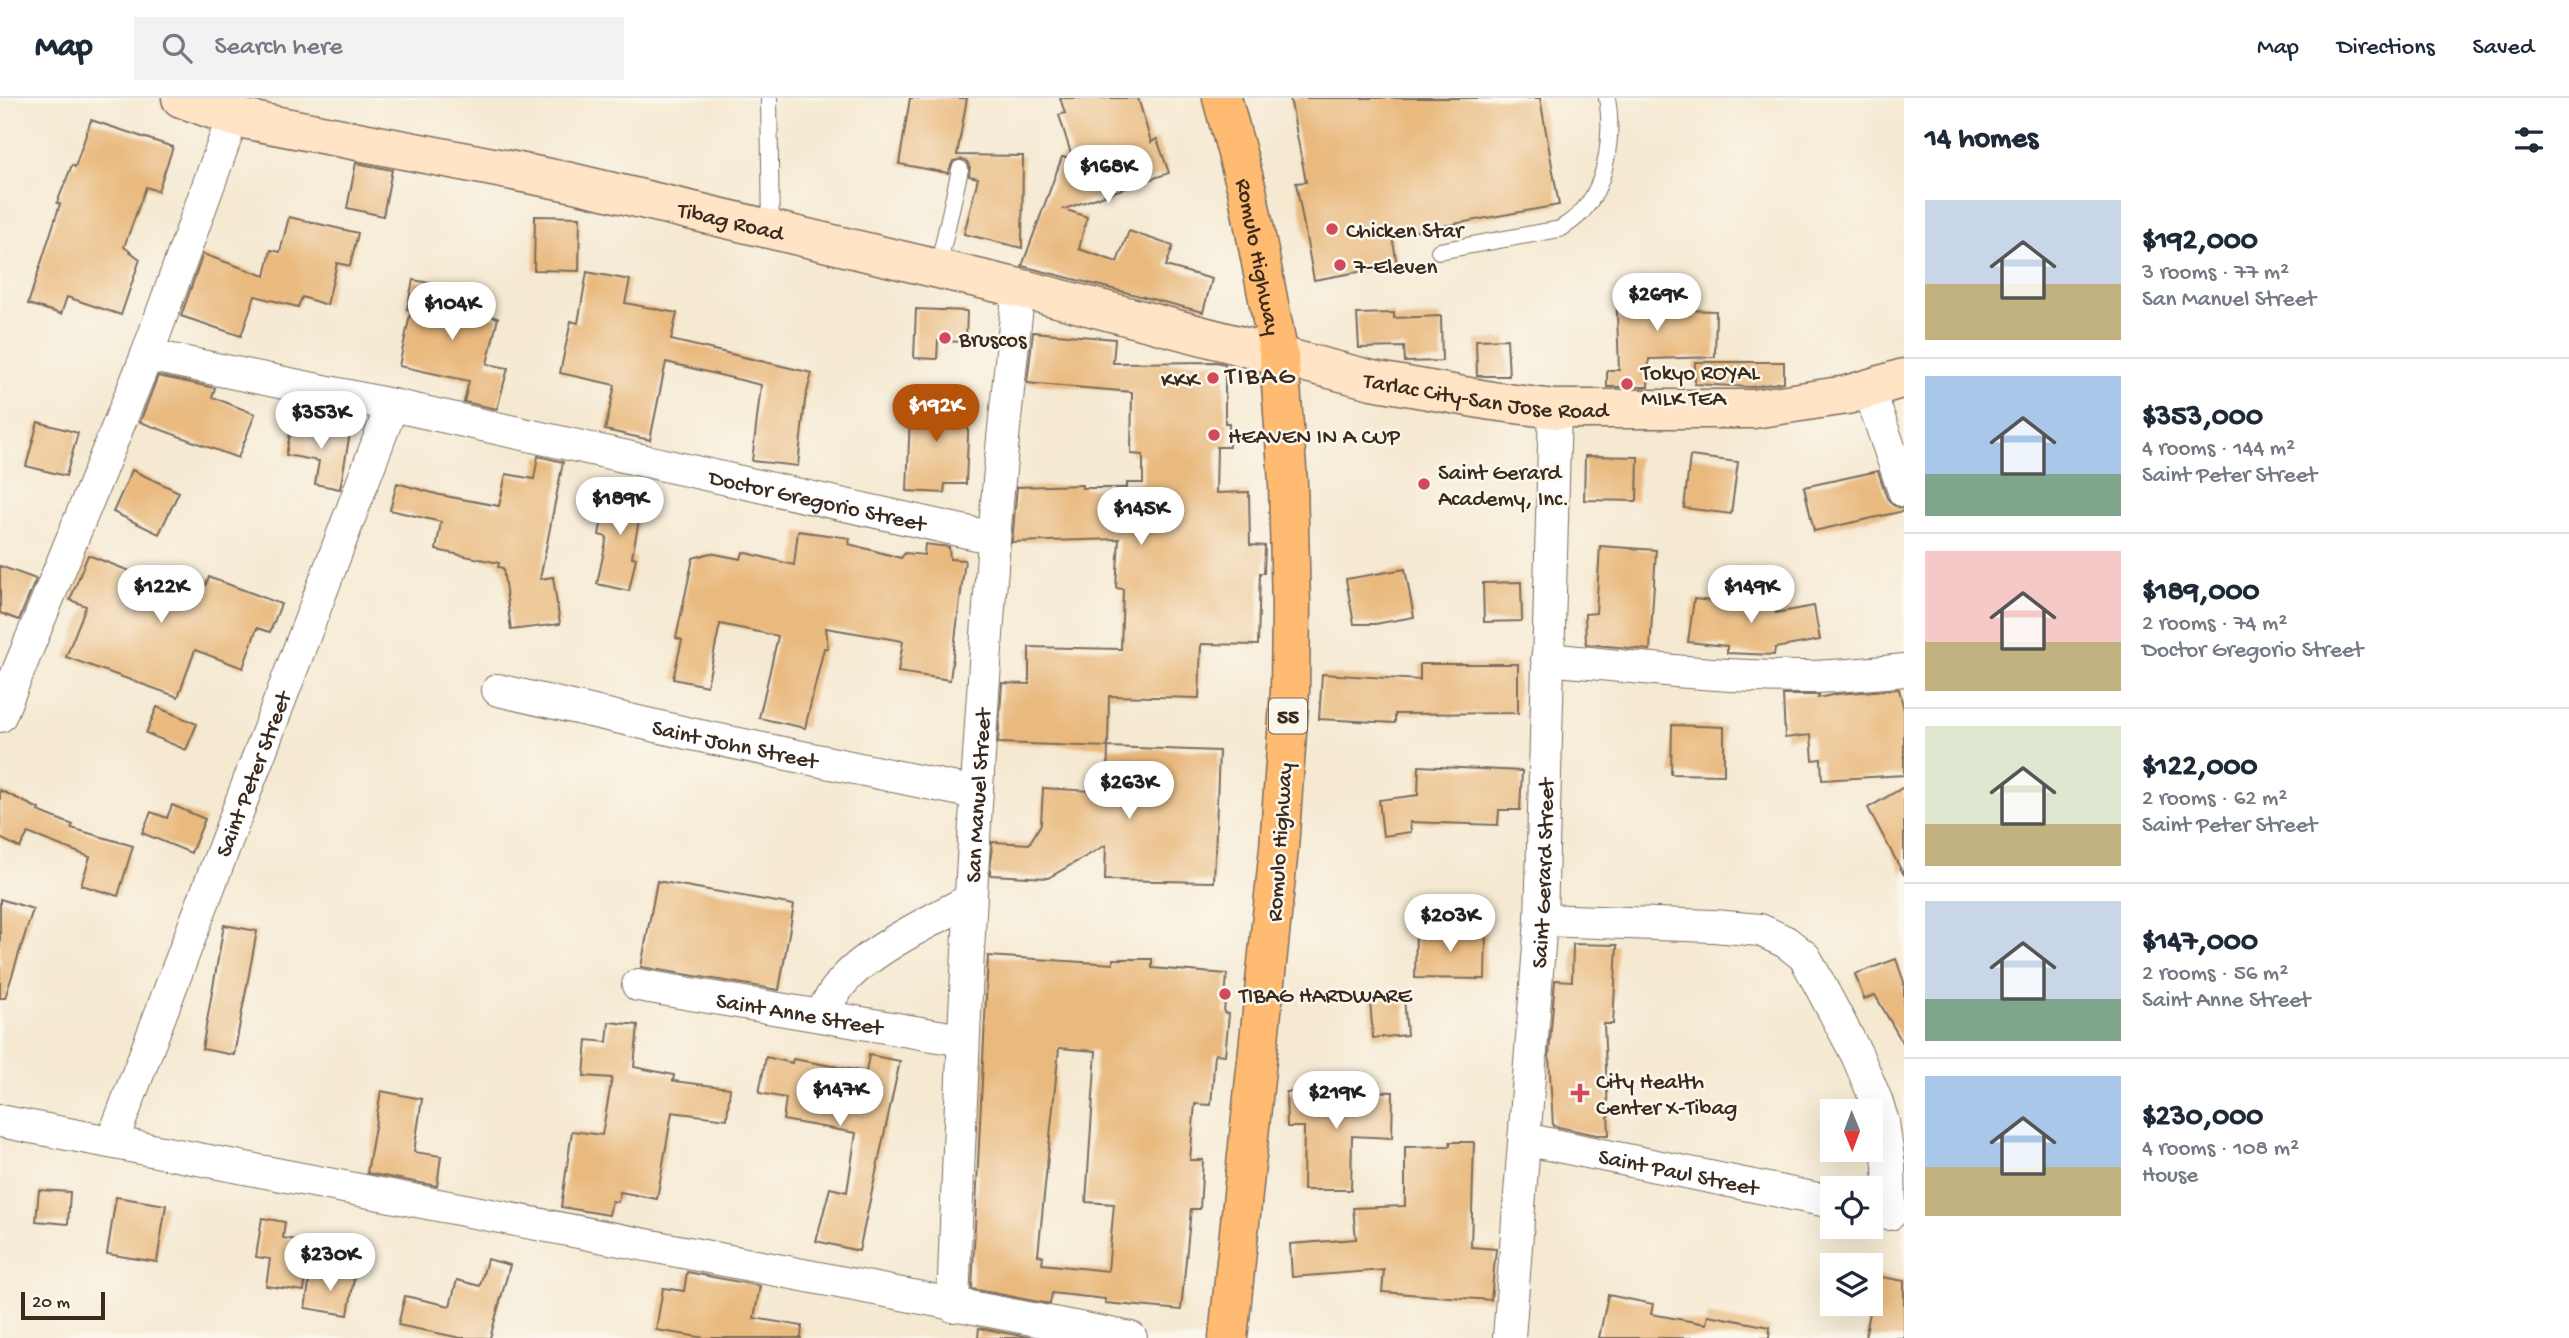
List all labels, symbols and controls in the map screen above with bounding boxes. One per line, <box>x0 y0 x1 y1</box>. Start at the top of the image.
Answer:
search box <box>134 17 624 80</box>
text: Map <box>35 29 92 67</box>
icon: search <box>158 29 196 67</box>
text: Search here <box>214 33 343 64</box>
text: Map <box>2257 34 2299 63</box>
text: Directions <box>2337 34 2435 63</box>
text: Saved <box>2473 34 2534 63</box>
icon: filters <box>2510 121 2548 159</box>
text: 14 homes <box>1925 123 2038 158</box>
pin: $168K <box>1059 146 1157 205</box>
text: $168K <box>1080 154 1136 181</box>
street label: Romulo Highway <box>1227 176 1285 338</box>
street label: Tibag Road <box>673 197 787 249</box>
place label: Chicken Star <box>1346 219 1465 246</box>
marker: Chicken Star <box>1324 221 1340 237</box>
text: $192,000 <box>2142 225 2258 260</box>
icon: home <box>1981 228 2065 312</box>
place label: 7-Eleven <box>1353 255 1437 282</box>
marker: 7-Eleven <box>1332 257 1348 273</box>
text: 3 rooms · 77 m² <box>2142 260 2289 287</box>
pin: $269K <box>1608 274 1706 333</box>
pin: $104K <box>403 282 501 342</box>
text: $269K <box>1628 282 1686 309</box>
text: San Manuel Street <box>2142 287 2316 314</box>
text: $104K <box>424 291 480 318</box>
place label: Bruscos <box>958 328 1027 355</box>
marker: Bruscos <box>937 330 953 346</box>
place label: Tokyo ROYAL MILK TEA <box>1639 361 1761 414</box>
district label: TIBAG <box>1223 363 1297 394</box>
place label: KKK <box>1161 368 1201 395</box>
street label: Tarlac City-San Jose Road <box>1358 368 1610 426</box>
marker: KKK <box>1205 370 1221 386</box>
marker: Tokyo ROYAL MILK TEA <box>1619 376 1635 392</box>
pin: $192K <box>887 384 985 444</box>
pin: $353K <box>272 392 370 451</box>
text: $192K <box>908 393 964 420</box>
text: $353K <box>292 400 350 427</box>
text: $353,000 <box>2142 401 2263 436</box>
icon: home <box>1981 404 2065 488</box>
place label: HEAVEN IN A CUP <box>1228 425 1400 452</box>
marker: HEAVEN IN A CUP <box>1206 427 1222 443</box>
text: 4 rooms · 144 m² <box>2142 436 2295 463</box>
place label: Saint Gerard Academy, Inc. <box>1438 461 1569 514</box>
text: Saint Peter Street <box>2142 463 2317 490</box>
street label: Doctor Gregorio Street <box>704 465 929 540</box>
marker: Saint Gerard Academy, Inc. <box>1416 476 1432 492</box>
pin: $189K <box>571 478 669 537</box>
text: $189K <box>592 486 648 513</box>
pin: $145K <box>1092 488 1190 547</box>
text: $145K <box>1113 496 1169 523</box>
pin: $122K <box>112 566 210 625</box>
pin: $149K <box>1702 566 1800 625</box>
text: $122K <box>134 574 188 601</box>
text: $149K <box>1724 574 1778 601</box>
text: $189,000 <box>2142 576 2260 611</box>
icon: home <box>1981 579 2065 663</box>
text: 2 rooms · 74 m² <box>2142 611 2287 638</box>
text: Doctor Gregorio Street <box>2142 638 2363 665</box>
street label: Saint Peter Street <box>211 687 299 862</box>
road number: 55 <box>1269 698 1307 734</box>
street label: San Manuel Street <box>962 706 999 883</box>
street label: Saint John Street <box>649 716 821 777</box>
text: $122,000 <box>2142 751 2258 786</box>
icon: home <box>1981 754 2065 838</box>
pin: $263K <box>1080 762 1178 821</box>
street label: Romulo Highway <box>1262 762 1301 923</box>
text: $263K <box>1100 770 1158 797</box>
street label: Saint Gerard Street <box>1527 776 1562 969</box>
text: 2 rooms · 62 m² <box>2142 786 2287 813</box>
text: Saint Peter Street <box>2142 813 2317 840</box>
pin: $203K <box>1401 894 1499 954</box>
text: $203K <box>1420 903 1480 930</box>
text: $147,000 <box>2142 926 2258 961</box>
icon: home <box>1981 929 2065 1013</box>
text: 2 rooms · 56 m² <box>2142 961 2288 988</box>
place label: TIBAG HARDWARE <box>1237 984 1414 1011</box>
marker: TIBAG HARDWARE <box>1217 986 1233 1002</box>
street label: Saint Anne Street <box>714 988 886 1044</box>
text: Saint Anne Street <box>2142 988 2310 1015</box>
pin: $147K <box>791 1068 889 1128</box>
place label: City Health Center X-Tibag <box>1596 1070 1737 1123</box>
pin: $219K <box>1287 1072 1385 1131</box>
text: $147K <box>812 1077 868 1104</box>
text: $219K <box>1308 1080 1364 1107</box>
marker: City Health Center X-Tibag <box>1570 1083 1590 1103</box>
north arrow <box>1820 1099 1883 1162</box>
map controls <box>1820 1099 1883 1316</box>
text: $230,000 <box>2142 1101 2263 1136</box>
icon: home <box>1981 1104 2065 1188</box>
text: 4 rooms · 108 m² <box>2142 1136 2299 1163</box>
street label: Saint Paul Street <box>1596 1145 1762 1204</box>
text: House <box>2142 1163 2198 1190</box>
button: locate <box>1820 1176 1883 1239</box>
pin: $230K <box>281 1234 379 1293</box>
text: $230K <box>300 1242 360 1269</box>
button: layers <box>1820 1253 1883 1316</box>
scale bar <box>21 1289 105 1321</box>
text: 20 m <box>32 1292 70 1315</box>

